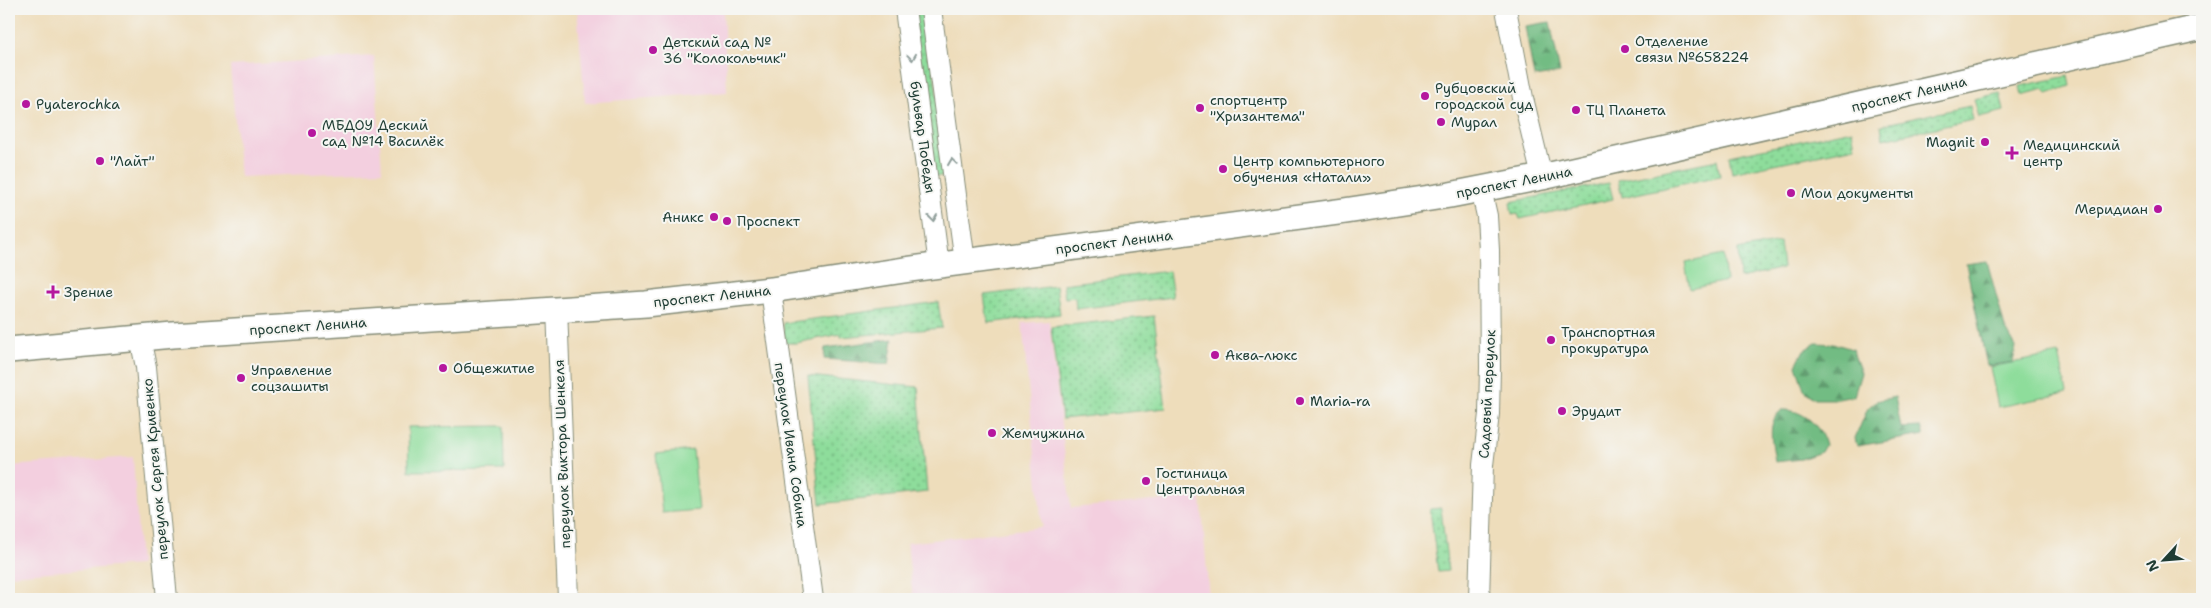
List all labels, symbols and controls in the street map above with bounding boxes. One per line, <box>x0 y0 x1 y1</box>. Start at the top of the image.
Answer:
place label: Отделение связи №658224 <box>1635 32 1749 66</box>
place label: Детский сад № 36 "Колокольчик" <box>663 33 786 67</box>
marker: Отделение связи №658224 <box>1619 43 1631 55</box>
marker: Детский сад № 36 "Колокольчик" <box>647 44 659 56</box>
one-way arrow <box>906 53 917 61</box>
street label: проспект Ленина <box>1850 72 1969 116</box>
place label: Рубцовский городской суд <box>1435 79 1534 113</box>
street label: бульвар Победы <box>906 80 940 194</box>
marker: Рубцовский городской суд <box>1419 90 1431 102</box>
place label: спортцентр "Хризантема" <box>1210 91 1305 125</box>
place label: Pyaterochka <box>36 95 120 113</box>
marker: Pyaterochka <box>20 98 32 110</box>
place label: ТЦ Планета <box>1586 101 1666 119</box>
marker: спортцентр "Хризантема" <box>1194 102 1206 114</box>
marker: ТЦ Планета <box>1570 104 1582 116</box>
place label: Мурал <box>1451 113 1497 131</box>
place label: МБДОУ Деский сад №14 Василёк <box>322 116 445 150</box>
marker: Мурал <box>1435 116 1447 128</box>
marker: МБДОУ Деский сад №14 Василёк <box>306 127 318 139</box>
place label: Magnit <box>1926 133 1975 151</box>
marker: Magnit <box>1979 136 1991 148</box>
place label: Медицинский центр <box>2023 136 2120 170</box>
marker: Медицинский центр <box>2005 146 2019 160</box>
place label: "Лайт" <box>110 152 155 170</box>
place label: Центр компьютерного обучения «Натали» <box>1233 152 1385 186</box>
marker: "Лайт" <box>94 155 106 167</box>
one-way arrow <box>947 157 958 165</box>
street label: проспект Ленина <box>1455 162 1574 202</box>
marker: Центр компьютерного обучения «Натали» <box>1217 163 1229 175</box>
place label: Мои документы <box>1801 184 1914 202</box>
marker: Мои документы <box>1785 187 1797 199</box>
place label: Меридиан <box>2075 200 2148 218</box>
marker: Меридиан <box>2152 203 2164 215</box>
place label: Аникс <box>662 208 704 226</box>
marker: Аникс <box>708 211 720 223</box>
place label: Проспект <box>737 212 801 230</box>
one-way arrow <box>928 214 938 222</box>
marker: Проспект <box>721 215 733 227</box>
street label: проспект Ленина <box>1054 226 1174 258</box>
street label: проспект Ленина <box>653 281 772 311</box>
place label: Зрение <box>64 283 113 301</box>
marker: Зрение <box>46 285 60 299</box>
street label: проспект Ленина <box>249 313 368 339</box>
place label: Транспортная прокуратура <box>1561 323 1655 357</box>
street label: Садовый переулок <box>1475 328 1499 459</box>
marker: Транспортная прокуратура <box>1545 334 1557 346</box>
place label: Аква-люкс <box>1225 346 1298 364</box>
marker: Аква-люкс <box>1209 349 1221 361</box>
place label: Общежитие <box>453 359 535 377</box>
street label: переулок Виктора Шенкеля <box>550 359 574 549</box>
place label: Управление соцзашиты <box>251 361 332 395</box>
street label: переулок Ивана Собина <box>770 361 812 529</box>
marker: Общежитие <box>437 362 449 374</box>
marker: Управление соцзашиты <box>235 372 247 384</box>
street label: переулок Сергея Кривенко <box>138 377 172 561</box>
place label: Maria-ra <box>1310 392 1370 410</box>
marker: Maria-ra <box>1294 395 1306 407</box>
place label: Эрудит <box>1572 402 1622 420</box>
marker: Эрудит <box>1556 405 1568 417</box>
place label: Жемчужина <box>1002 424 1085 442</box>
marker: Жемчужина <box>986 427 998 439</box>
place label: Гостиница Центральная <box>1156 464 1245 498</box>
marker: Гостиница Центральная <box>1140 475 1152 487</box>
north arrow <box>2138 536 2188 586</box>
text: N <box>2142 557 2163 575</box>

